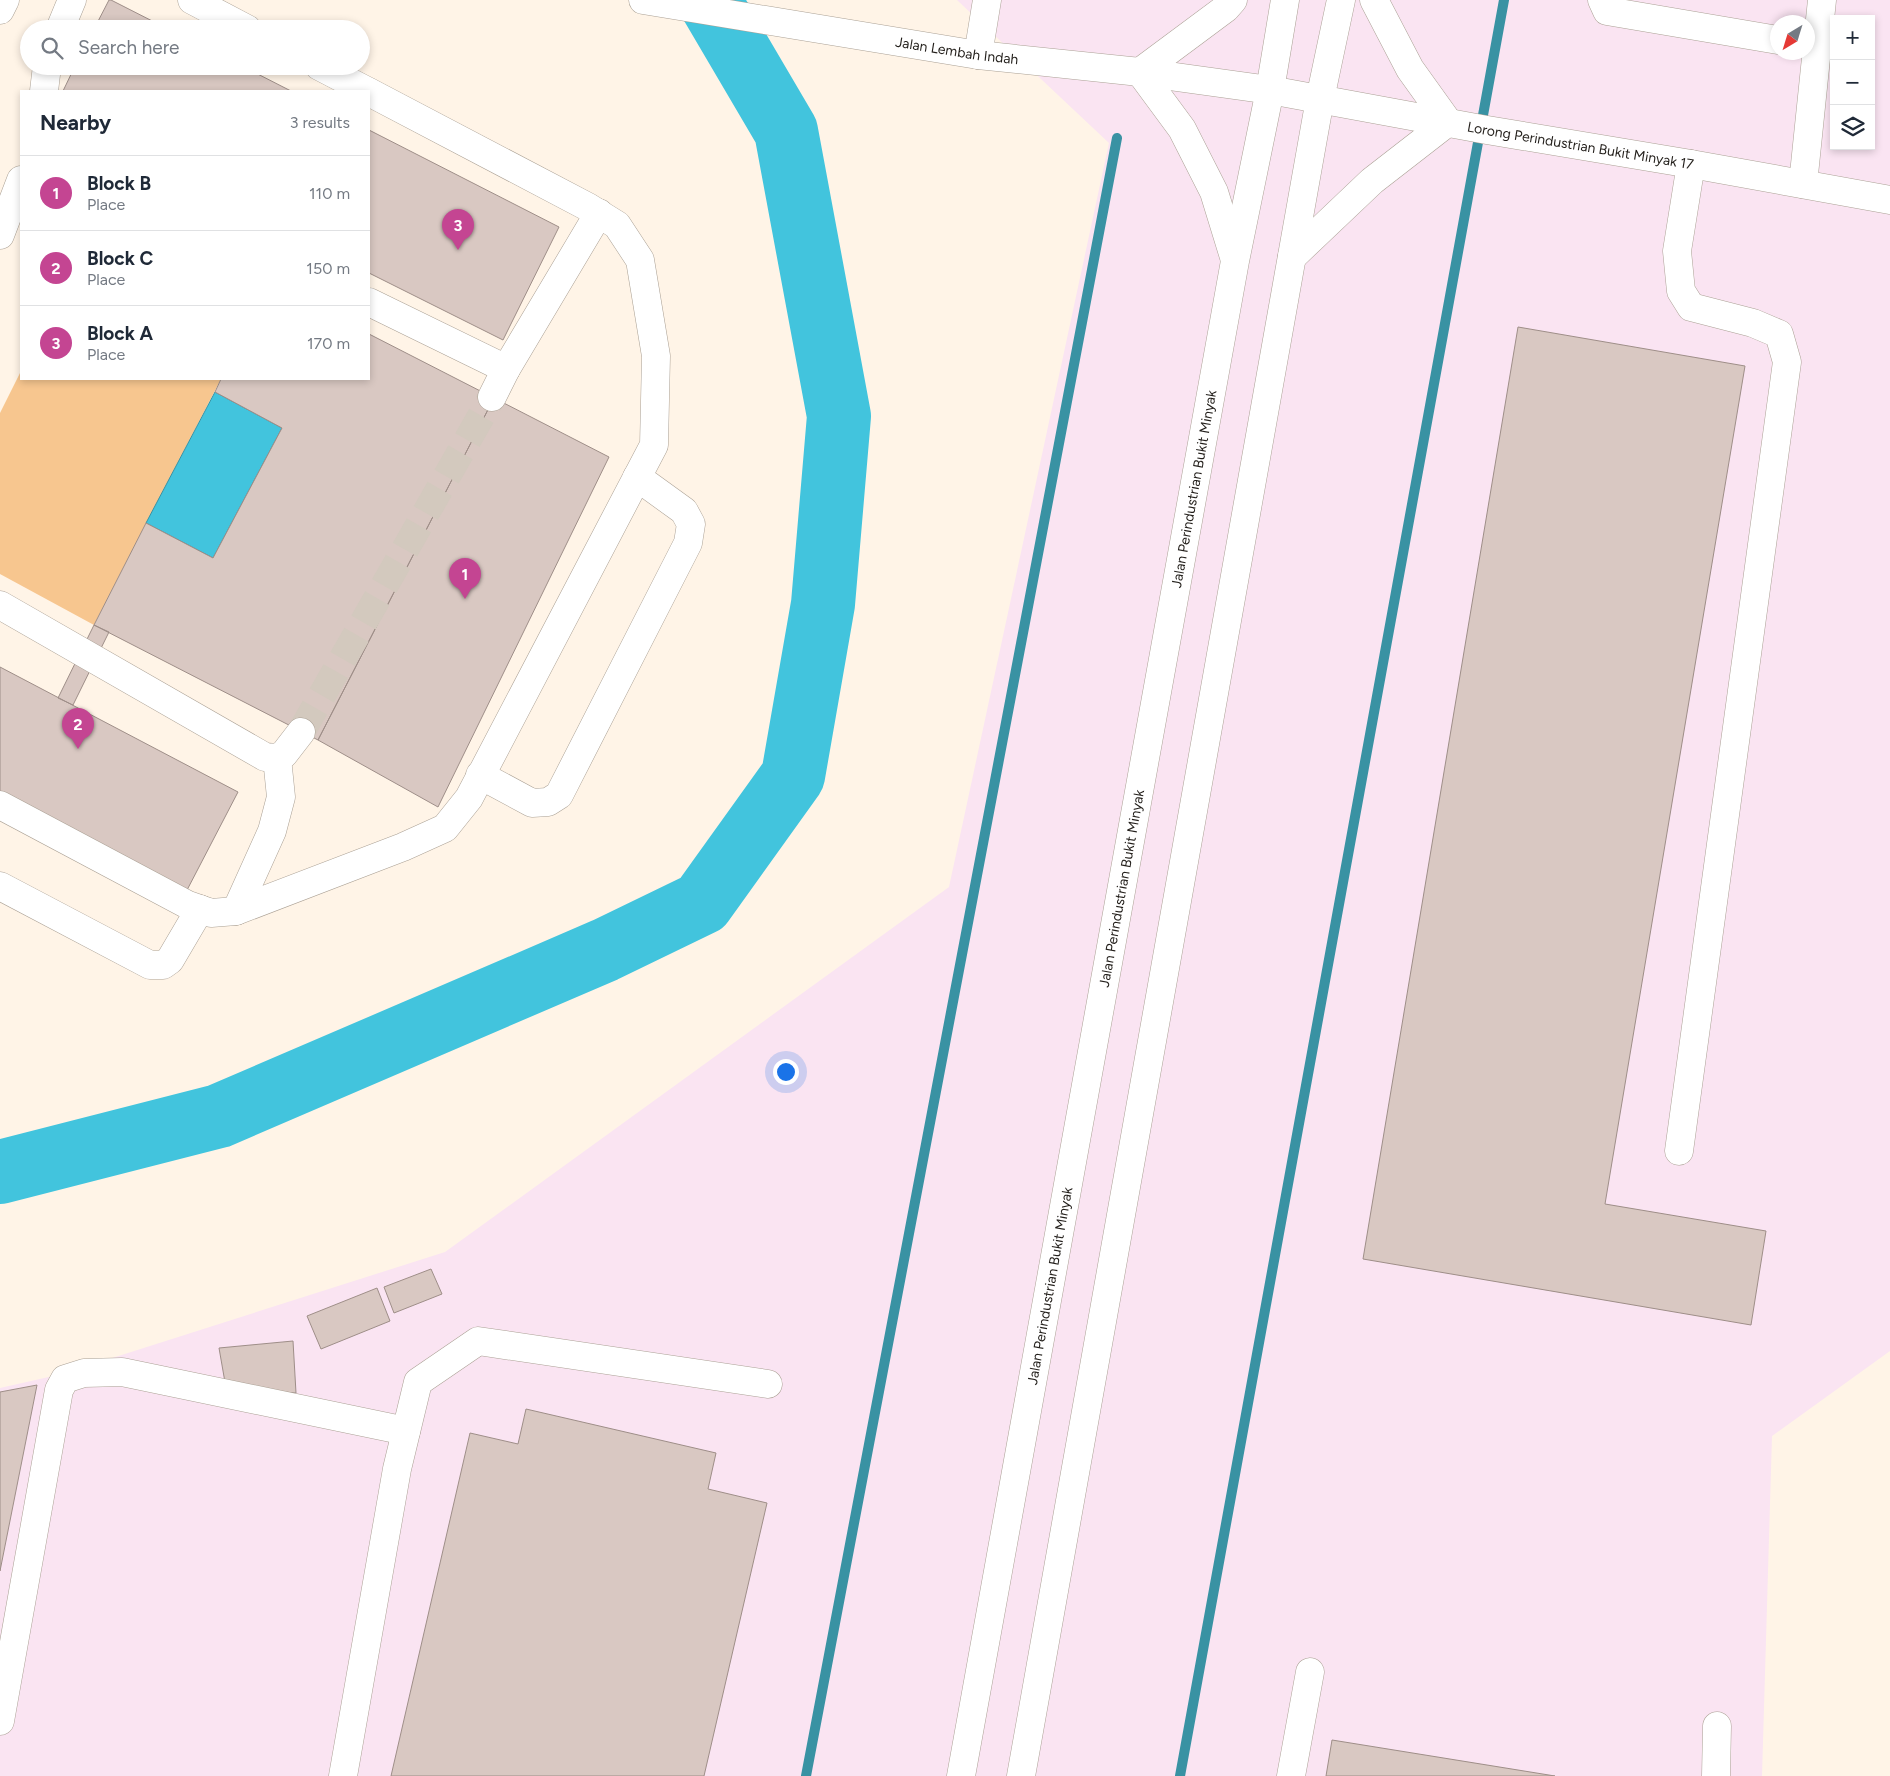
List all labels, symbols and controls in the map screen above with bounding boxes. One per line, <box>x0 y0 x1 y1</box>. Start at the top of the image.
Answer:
north arrow <box>1770 15 1815 60</box>
map controls <box>1830 15 1875 150</box>
button: + <box>1830 15 1875 60</box>
search box <box>20 20 370 75</box>
icon: search <box>38 34 66 62</box>
street label: Jalan Lembah Indah <box>894 34 1019 68</box>
text: Search here <box>78 36 180 59</box>
button: − <box>1830 60 1875 105</box>
button: layers <box>1830 105 1875 150</box>
text: Nearby <box>40 110 111 135</box>
text: 3 results <box>290 113 350 132</box>
street label: Lorong Perindustrian Bukit Minyak 17 <box>1466 119 1695 173</box>
text: Block B <box>87 172 151 195</box>
text: 1 <box>53 184 59 203</box>
text: 110 m <box>309 184 350 203</box>
text: Place <box>87 195 125 214</box>
pin: 3 <box>442 209 474 250</box>
text: Block C <box>87 247 153 270</box>
text: 2 <box>51 259 61 278</box>
text: 150 m <box>306 259 350 278</box>
text: Place <box>87 270 125 289</box>
text: Block A <box>87 322 153 345</box>
text: 3 <box>52 334 60 353</box>
text: 170 m <box>307 334 350 353</box>
text: Place <box>87 345 125 364</box>
street label: Jalan Perindustrian Bukit Minyak <box>1168 389 1221 589</box>
pin: 1 <box>449 558 481 599</box>
pin: 2 <box>62 708 94 749</box>
street label: Jalan Perindustrian Bukit Minyak <box>1096 788 1148 989</box>
your location <box>773 1059 799 1085</box>
street label: Jalan Perindustrian Bukit Minyak <box>1024 1186 1076 1386</box>

